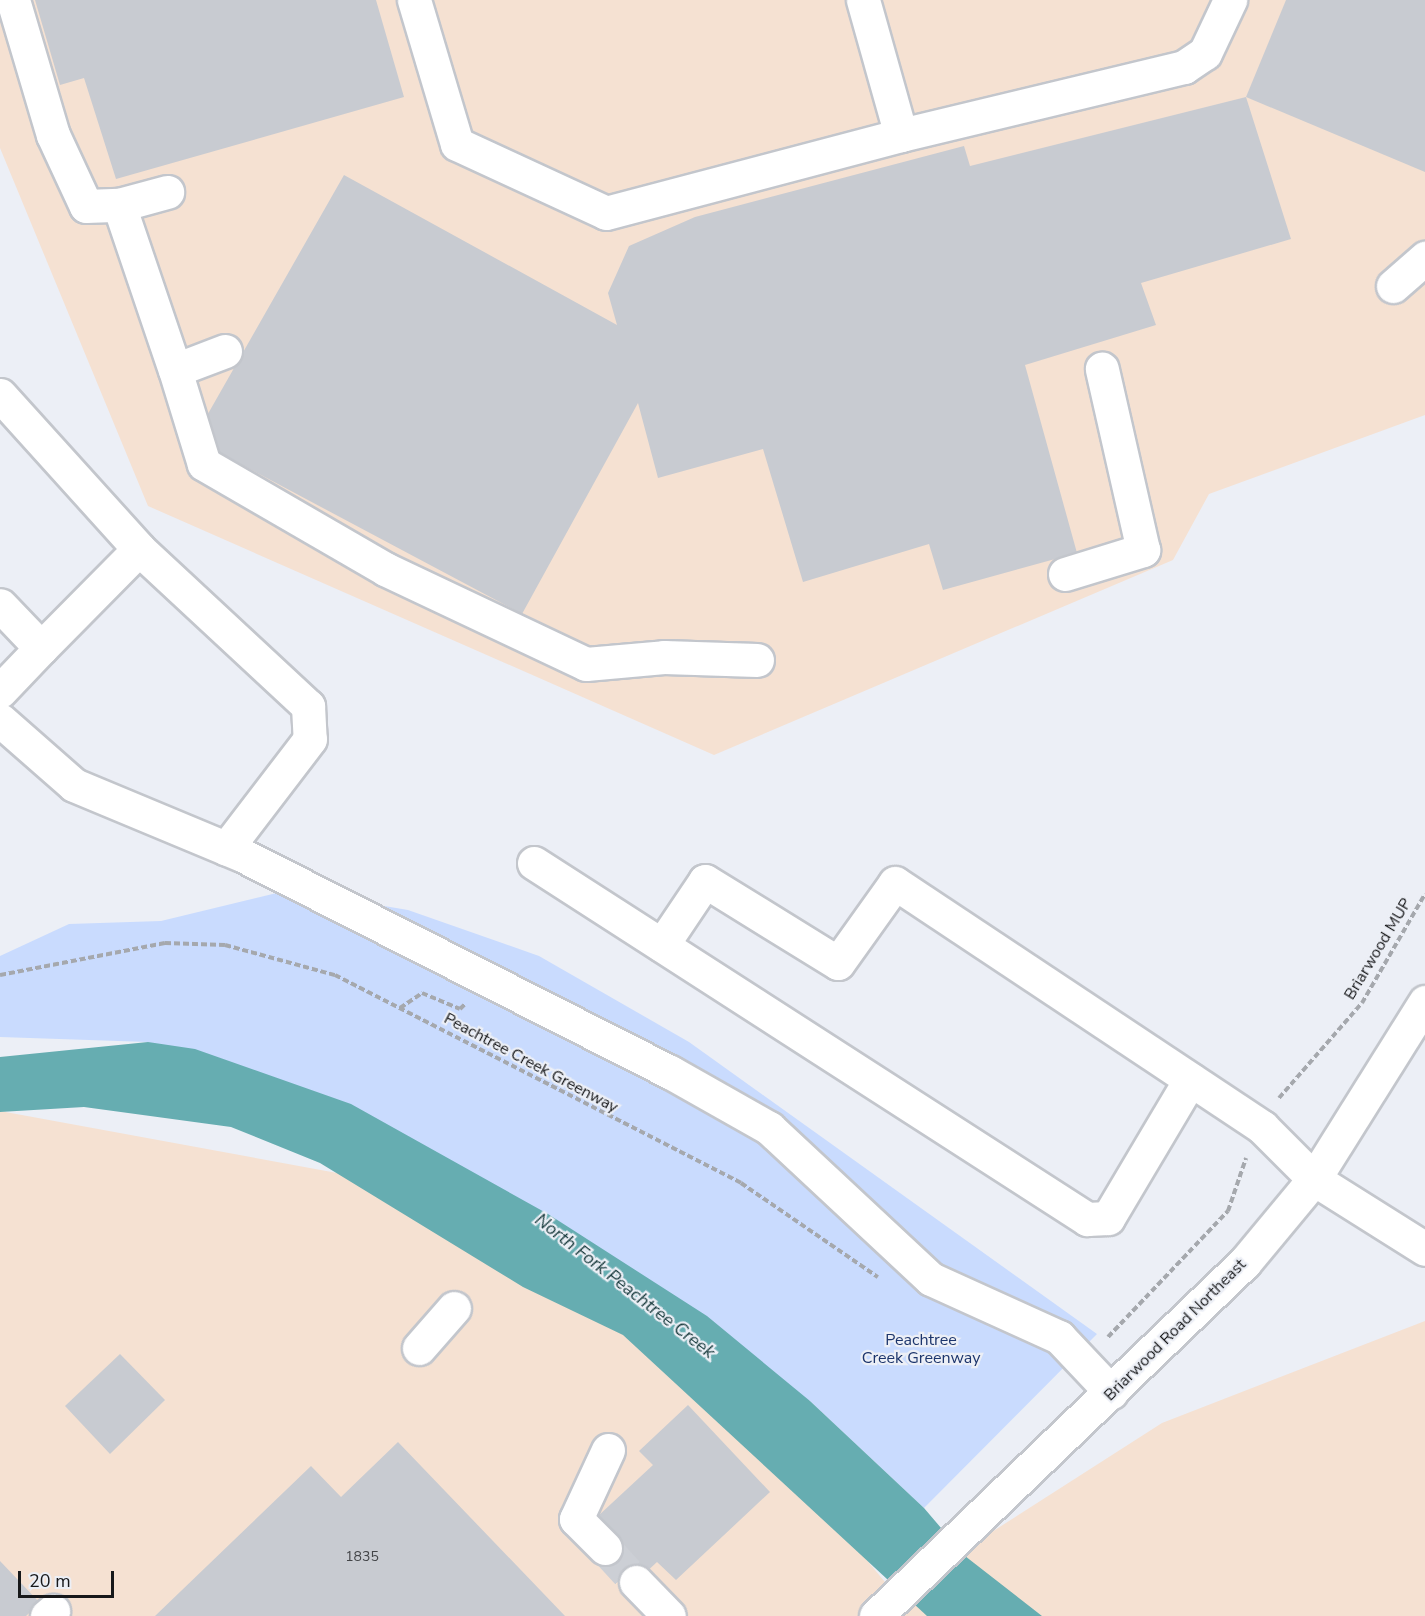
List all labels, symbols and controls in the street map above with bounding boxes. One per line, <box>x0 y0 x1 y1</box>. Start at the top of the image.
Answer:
street label: Briarwood MUP <box>1340 895 1416 1003</box>
street label: Peachtree Creek Greenway <box>441 1009 621 1117</box>
water label: North Fork Peachtree Creek <box>531 1209 719 1363</box>
street label: Briarwood Road Northeast <box>1100 1255 1250 1405</box>
park label: Peachtree Creek Greenway <box>862 1330 980 1368</box>
house number: 1835 <box>345 1549 379 1565</box>
scale bar <box>21 1559 117 1597</box>
text: 20 m <box>29 1569 71 1593</box>

